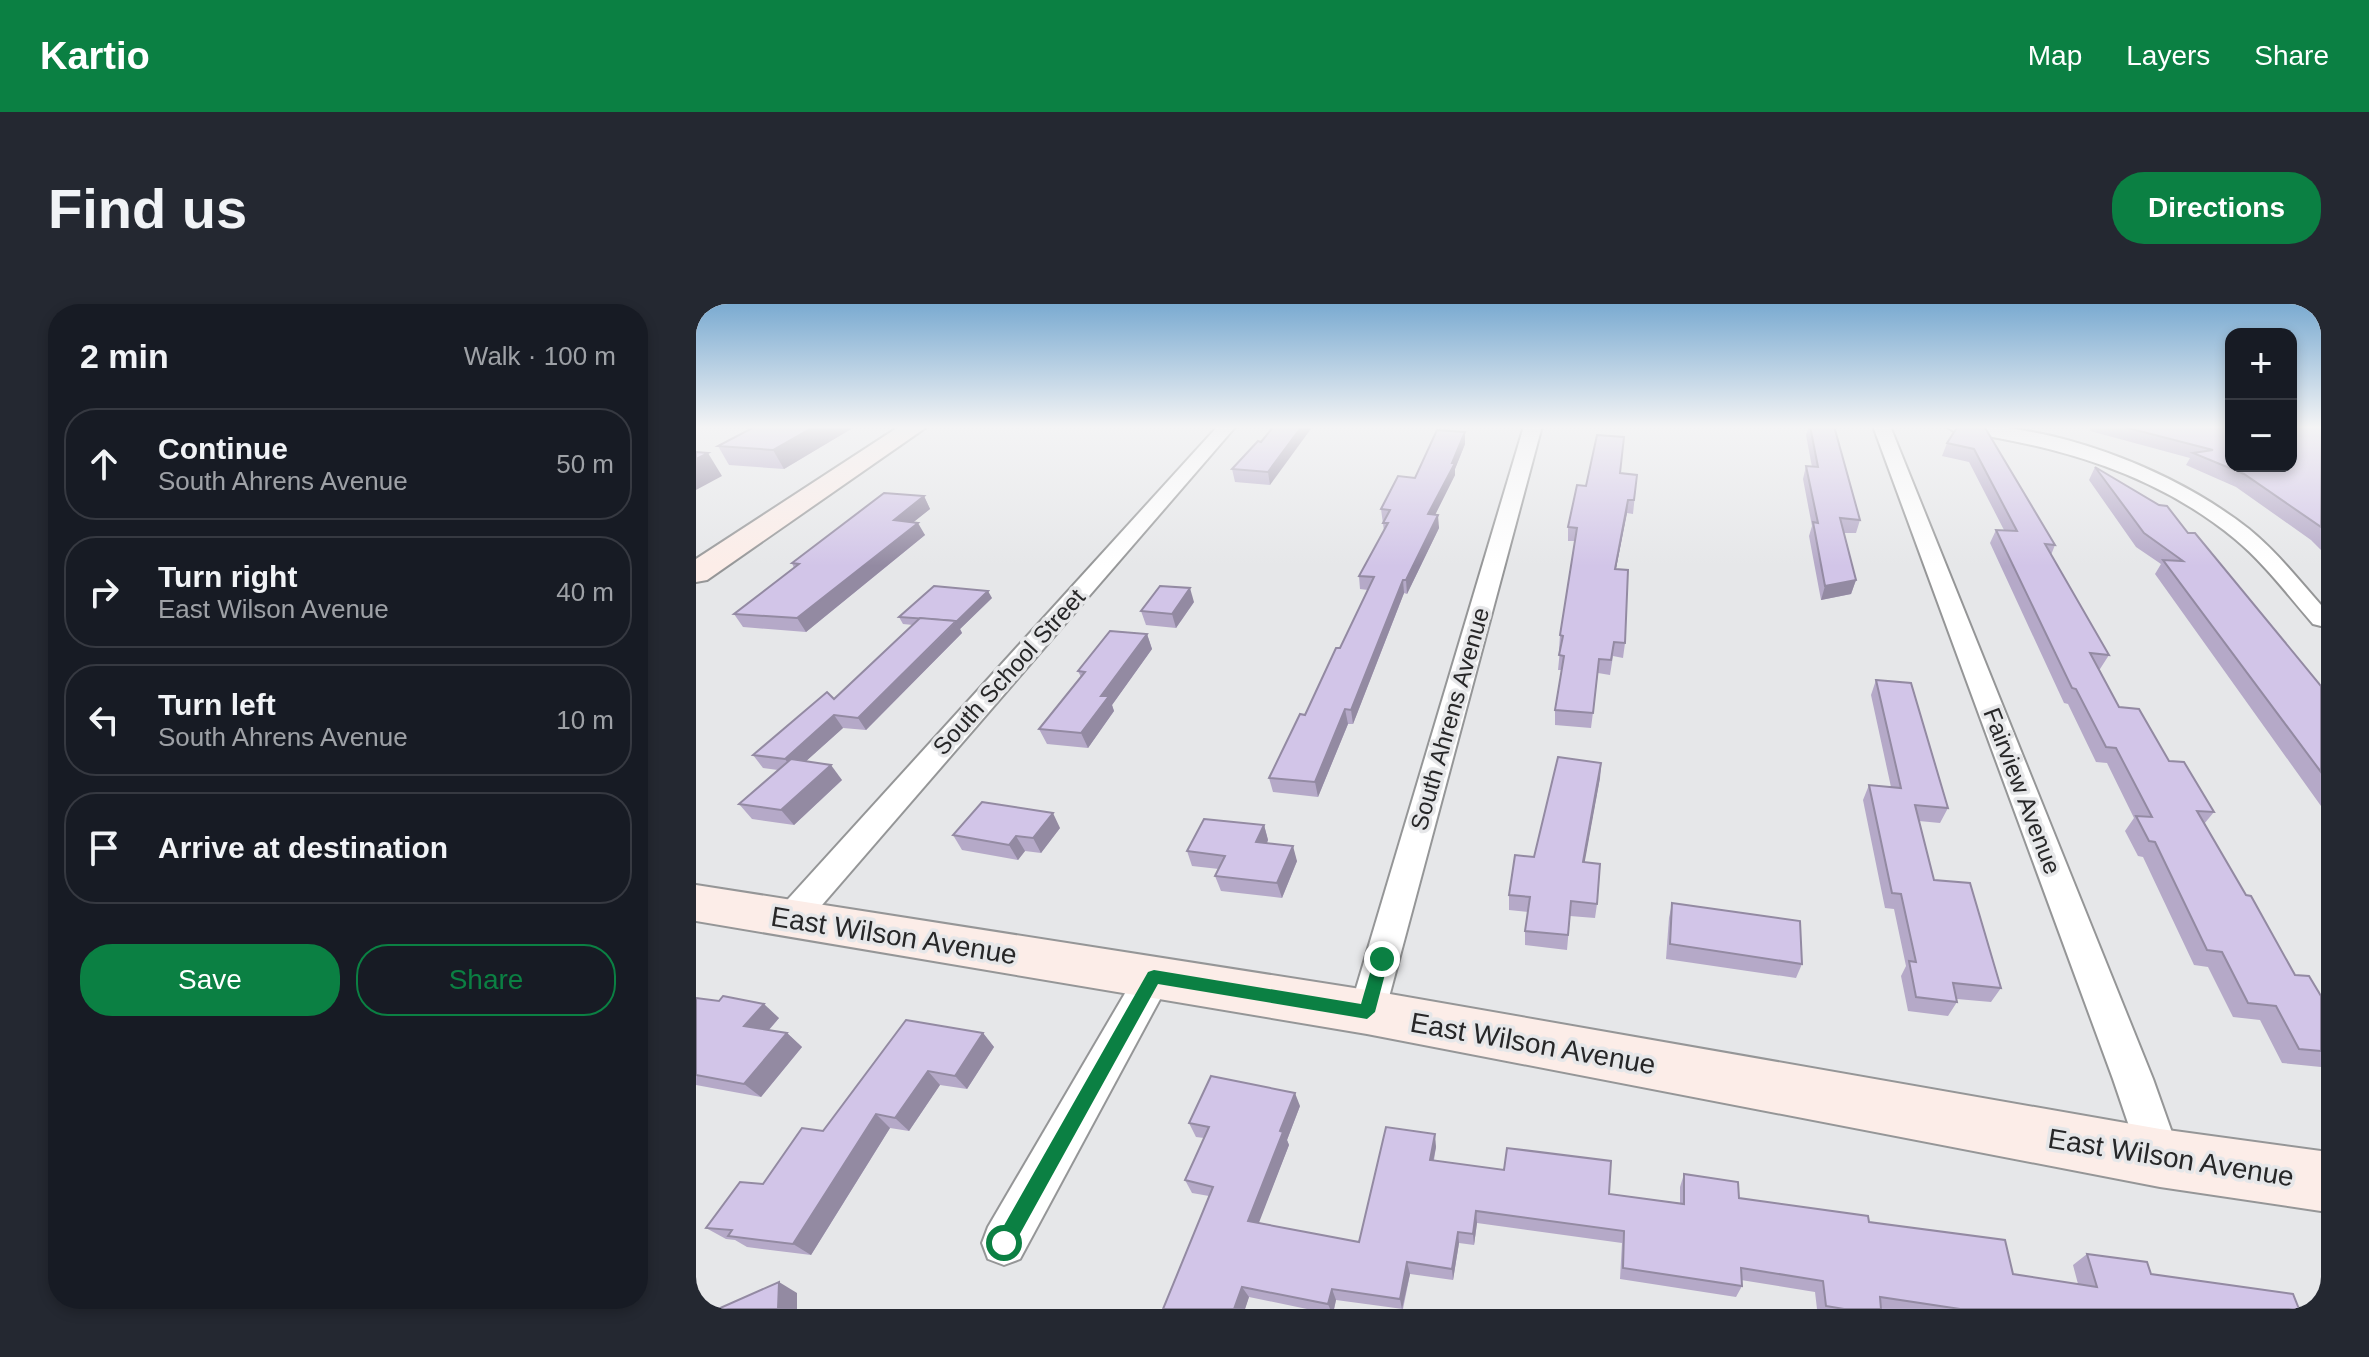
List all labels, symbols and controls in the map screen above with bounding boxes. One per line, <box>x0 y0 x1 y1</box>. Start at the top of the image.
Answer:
text: Kartio <box>40 35 150 77</box>
text: Map <box>2028 40 2082 71</box>
text: Layers <box>2126 40 2210 71</box>
text: Share <box>2254 40 2329 71</box>
button: Directions <box>2112 172 2321 244</box>
text: Find us <box>48 177 247 240</box>
map controls <box>2225 328 2297 472</box>
button: + <box>2225 328 2297 400</box>
text: 2 min <box>80 337 169 375</box>
text: Walk · 100 m <box>464 341 616 371</box>
button: − <box>2225 400 2297 472</box>
text: Continue <box>158 432 288 465</box>
icon: ahead <box>82 442 126 486</box>
text: 50 m <box>556 449 614 479</box>
text: South Ahrens Avenue <box>158 466 408 496</box>
text: Turn right <box>158 560 297 593</box>
icon: right <box>82 570 126 614</box>
text: 40 m <box>556 577 614 607</box>
street label: South School Street <box>927 583 1090 760</box>
text: East Wilson Avenue <box>158 594 389 624</box>
street label: South Ahrens Avenue <box>1405 604 1494 833</box>
text: Turn left <box>158 688 276 721</box>
icon: left <box>82 698 126 742</box>
street label: Fairview Avenue <box>1978 704 2067 878</box>
text: 10 m <box>556 705 614 735</box>
text: South Ahrens Avenue <box>158 722 408 752</box>
icon: arrive <box>82 826 126 870</box>
text: Arrive at destination <box>158 831 448 864</box>
street label: East Wilson Avenue <box>769 901 1019 970</box>
route end <box>1364 941 1400 977</box>
button: Save <box>80 944 340 1016</box>
button: Share <box>356 944 616 1016</box>
street label: East Wilson Avenue <box>1408 1007 1658 1080</box>
street label: East Wilson Avenue <box>2046 1123 2296 1192</box>
route start <box>986 1225 1022 1261</box>

